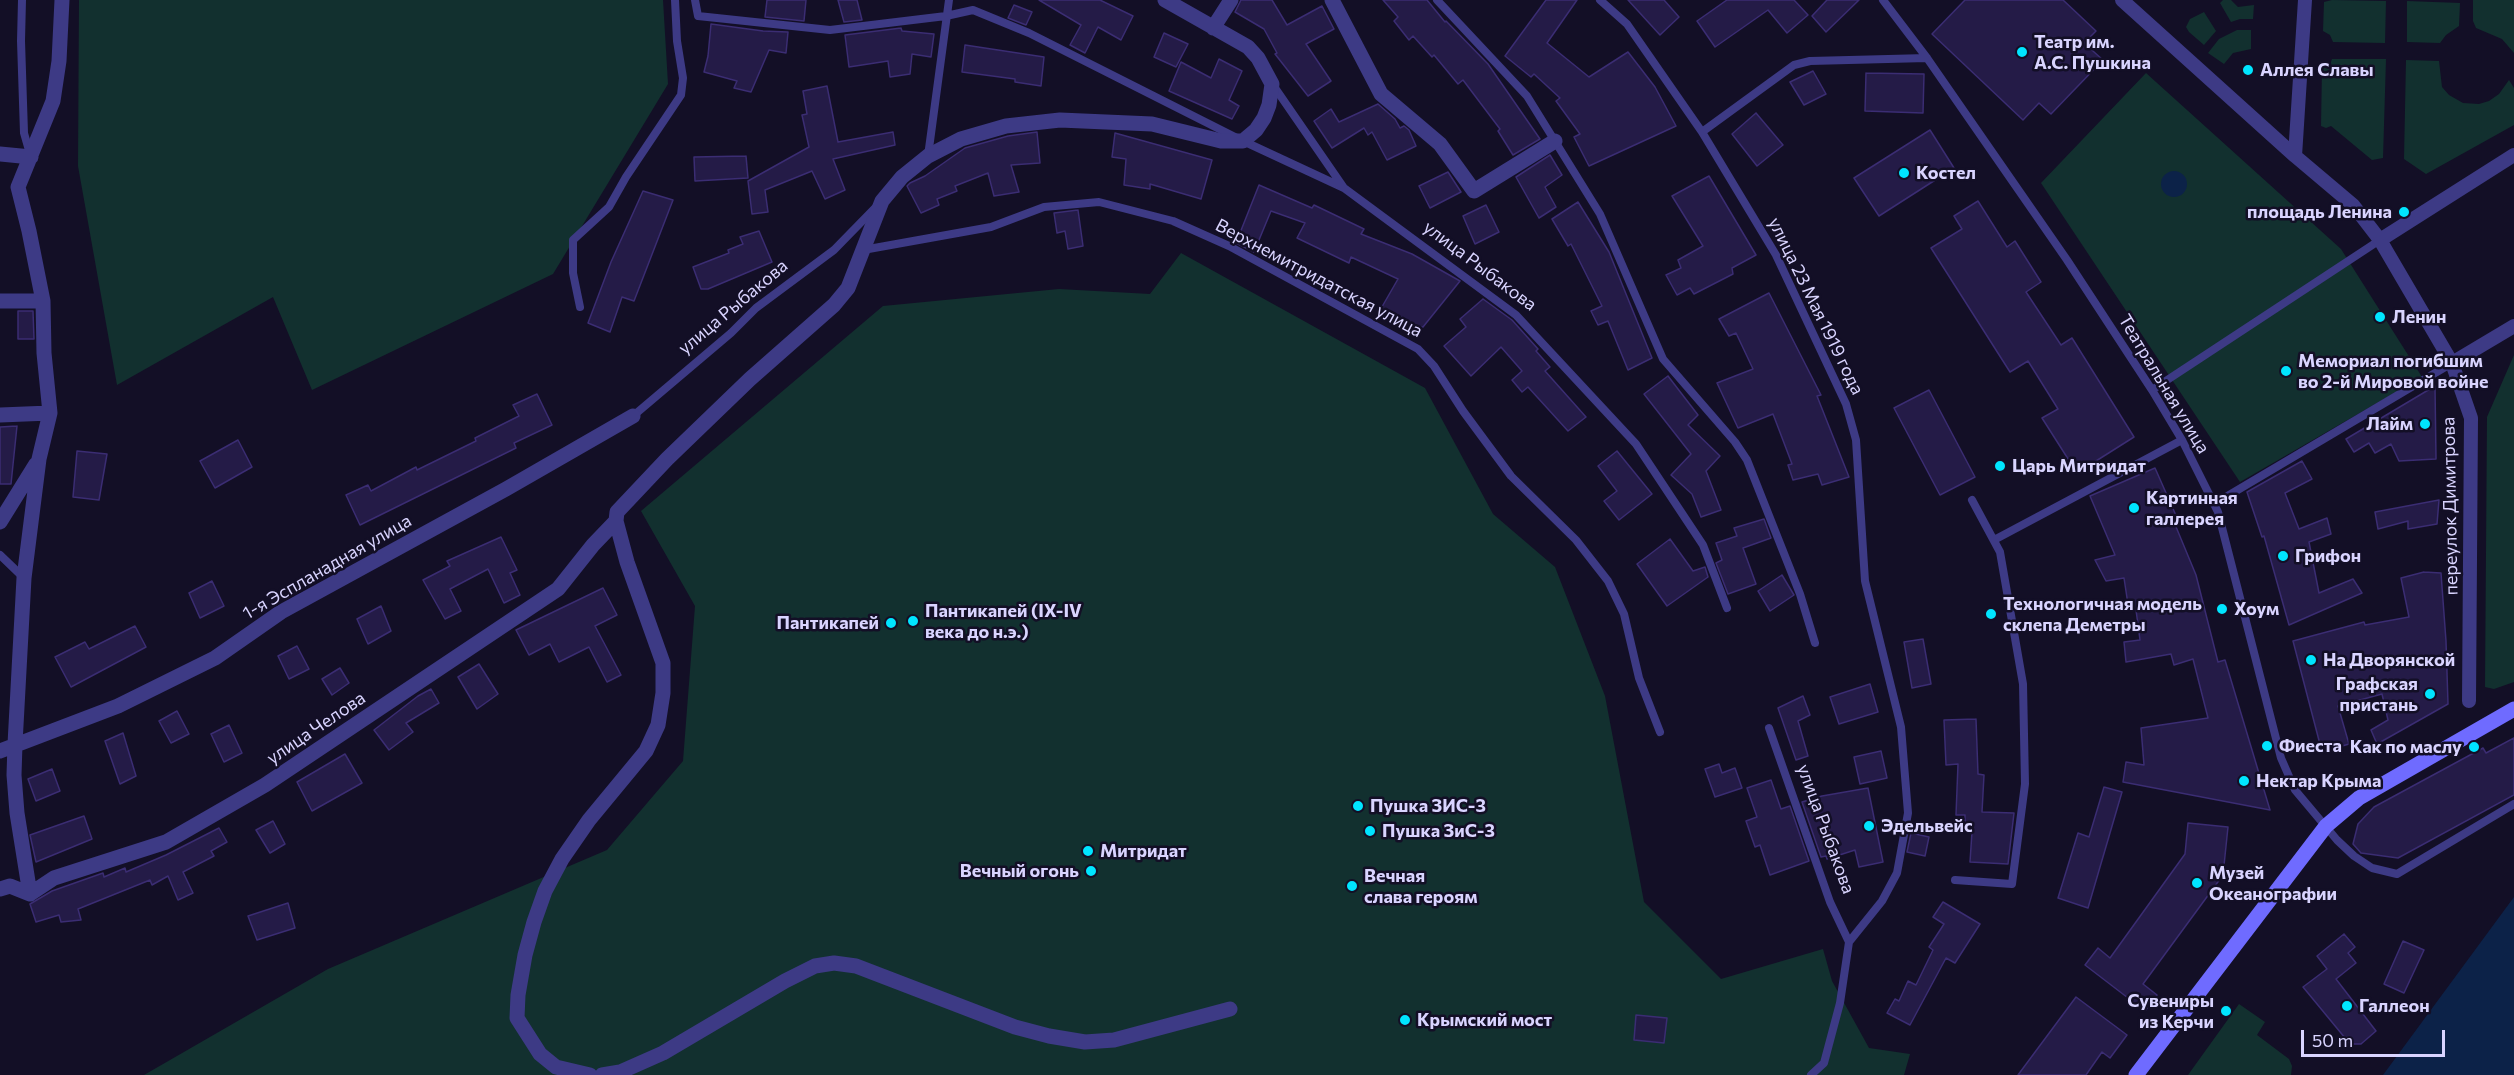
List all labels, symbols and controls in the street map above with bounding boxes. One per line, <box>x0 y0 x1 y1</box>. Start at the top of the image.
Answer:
place label: Театр им. А.С. Пушкина <box>2034 31 2151 74</box>
marker: Театр им. А.С. Пушкина <box>2015 45 2029 59</box>
place label: Аллея Славы <box>2260 59 2374 81</box>
marker: Аллея Славы <box>2241 63 2255 77</box>
place label: Костел <box>1916 162 1976 184</box>
marker: Костел <box>1897 166 1911 180</box>
place label: площадь Ленина <box>2247 201 2392 223</box>
marker: площадь Ленина <box>2397 205 2411 219</box>
street label: Верхнемитридатская улица <box>1212 214 1426 342</box>
street label: улица 23 Мая 1919 года <box>1764 214 1868 398</box>
street label: улица Рыбакова <box>1419 216 1541 316</box>
street label: улица Рыбакова <box>674 255 792 359</box>
place label: Ленин <box>2392 306 2446 328</box>
street label: Театральная улица <box>2114 310 2214 458</box>
marker: Ленин <box>2373 310 2387 324</box>
place label: Мемориал погибшим во 2-й Мировой войне <box>2298 350 2489 392</box>
marker: Мемориал погибшим во 2-й Мировой войне <box>2279 364 2293 378</box>
place label: Лайм <box>2366 413 2413 435</box>
street label: переулок Димитрова <box>2438 416 2462 596</box>
marker: Лайм <box>2418 417 2432 431</box>
place label: Царь Митридат <box>2012 455 2146 477</box>
marker: Царь Митридат <box>1993 459 2007 473</box>
place label: Картинная галлерея <box>2146 487 2238 530</box>
marker: Картинная галлерея <box>2127 501 2141 515</box>
street label: 1-я Эспланадная улица <box>239 510 415 624</box>
place label: Грифон <box>2295 545 2361 567</box>
marker: Грифон <box>2276 549 2290 563</box>
place label: Технологичная модель склепа Деметры <box>2003 593 2202 636</box>
place label: Хоум <box>2234 598 2279 620</box>
place label: Пантикапей (IX-IV века до н.э.) <box>925 600 1082 642</box>
marker: Хоум <box>2215 602 2229 616</box>
marker: Технологичная модель склепа Деметры <box>1984 607 1998 621</box>
place label: Пантикапей <box>777 612 879 634</box>
marker: Пантикапей (IX-IV века до н.э.) <box>906 614 920 628</box>
marker: Пантикапей <box>884 616 898 630</box>
place label: На Дворянской <box>2323 649 2455 671</box>
marker: На Дворянской <box>2304 653 2318 667</box>
place label: Графская пристань <box>2336 673 2418 716</box>
street label: улица Челова <box>263 687 369 769</box>
marker: Графская пристань <box>2423 687 2437 701</box>
place label: Фиеста <box>2279 735 2342 757</box>
place label: Как по маслу <box>2350 736 2462 758</box>
marker: Фиеста <box>2260 739 2274 753</box>
marker: Как по маслу <box>2467 740 2481 754</box>
street label: улица Рыбакова <box>1793 761 1859 897</box>
place label: Нектар Крыма <box>2256 770 2381 792</box>
marker: Нектар Крыма <box>2237 774 2251 788</box>
place label: Пушка ЗИС-3 <box>1370 795 1486 817</box>
marker: Пушка ЗИС-3 <box>1351 799 1365 813</box>
place label: Эдельвейс <box>1881 815 1973 837</box>
marker: Эдельвейс <box>1862 819 1876 833</box>
place label: Пушка ЗиС-3 <box>1382 820 1495 842</box>
marker: Пушка ЗиС-3 <box>1363 824 1377 838</box>
place label: Митридат <box>1100 840 1187 862</box>
marker: Митридат <box>1081 844 1095 858</box>
place label: Вечный огонь <box>960 860 1079 882</box>
place label: Музей Океанографии <box>2209 862 2337 904</box>
marker: Вечный огонь <box>1084 864 1098 878</box>
place label: Вечная слава героям <box>1364 865 1477 908</box>
marker: Музей Океанографии <box>2190 876 2204 890</box>
marker: Вечная слава героям <box>1345 879 1359 893</box>
place label: Сувениры из Керчи <box>2127 990 2214 1032</box>
place label: Галлеон <box>2359 995 2430 1017</box>
marker: Галлеон <box>2340 999 2354 1013</box>
marker: Сувениры из Керчи <box>2219 1004 2233 1018</box>
place label: Крымский мост <box>1417 1009 1552 1031</box>
marker: Крымский мост <box>1398 1013 1412 1027</box>
scale bar <box>2304 1018 2448 1056</box>
text: 50 m <box>2312 1029 2353 1051</box>

